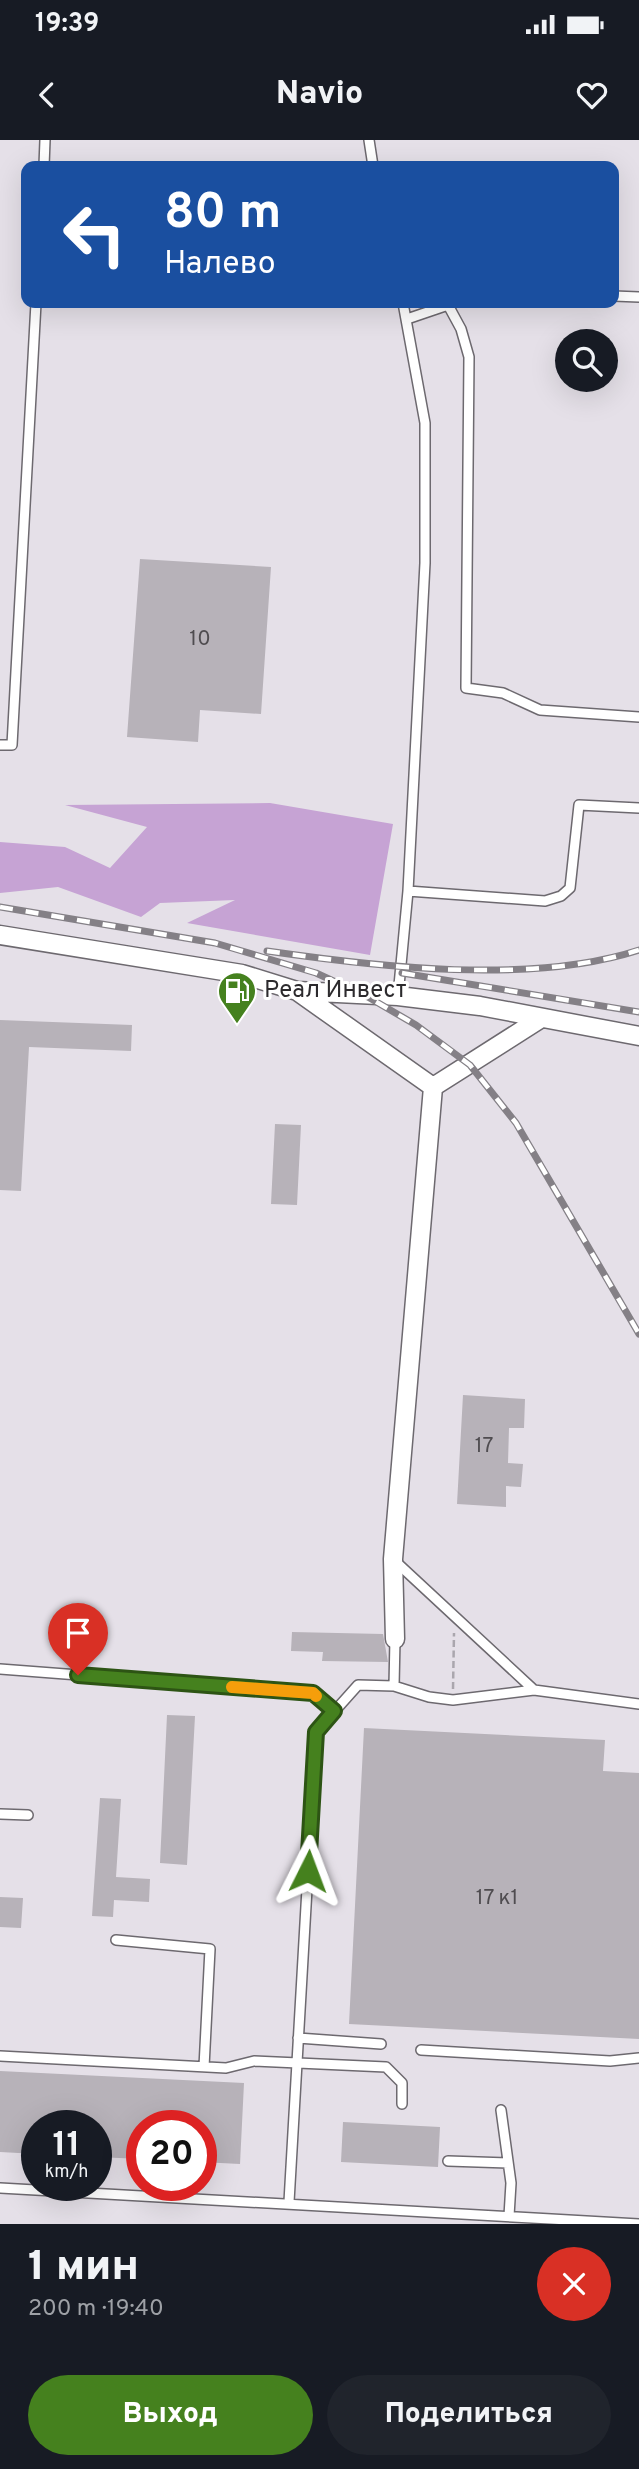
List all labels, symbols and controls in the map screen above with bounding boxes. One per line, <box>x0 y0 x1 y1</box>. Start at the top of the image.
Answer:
text: 19:39 <box>35 8 99 41</box>
text: Navio <box>276 75 363 115</box>
icon: back <box>28 76 66 114</box>
icon: heart <box>573 76 611 114</box>
text: 80 m <box>164 184 281 246</box>
icon: left <box>49 189 140 280</box>
text: Налево <box>164 245 276 285</box>
map controls <box>555 329 618 392</box>
button: search <box>555 329 618 392</box>
house number: 10 <box>189 626 211 653</box>
fuel station icon: Реал Инвест <box>216 970 258 1025</box>
place label: Реал Инвест <box>264 976 407 1006</box>
house number: 17 <box>475 1433 493 1460</box>
pin <box>48 1603 108 1675</box>
icon: arrive <box>59 1614 97 1652</box>
position arrow <box>271 1834 345 1908</box>
house number: 17 к1 <box>476 1885 518 1912</box>
speed limit sign: 20 <box>126 2110 217 2201</box>
text: 11 <box>53 2124 81 2168</box>
text: km/h <box>45 2161 88 2184</box>
text: 1 мин <box>28 2242 139 2295</box>
button: close <box>537 2247 611 2321</box>
text: 200 m · 19:40 <box>28 2295 164 2324</box>
button: Выход <box>28 2375 313 2455</box>
button: Поделиться <box>327 2375 611 2455</box>

